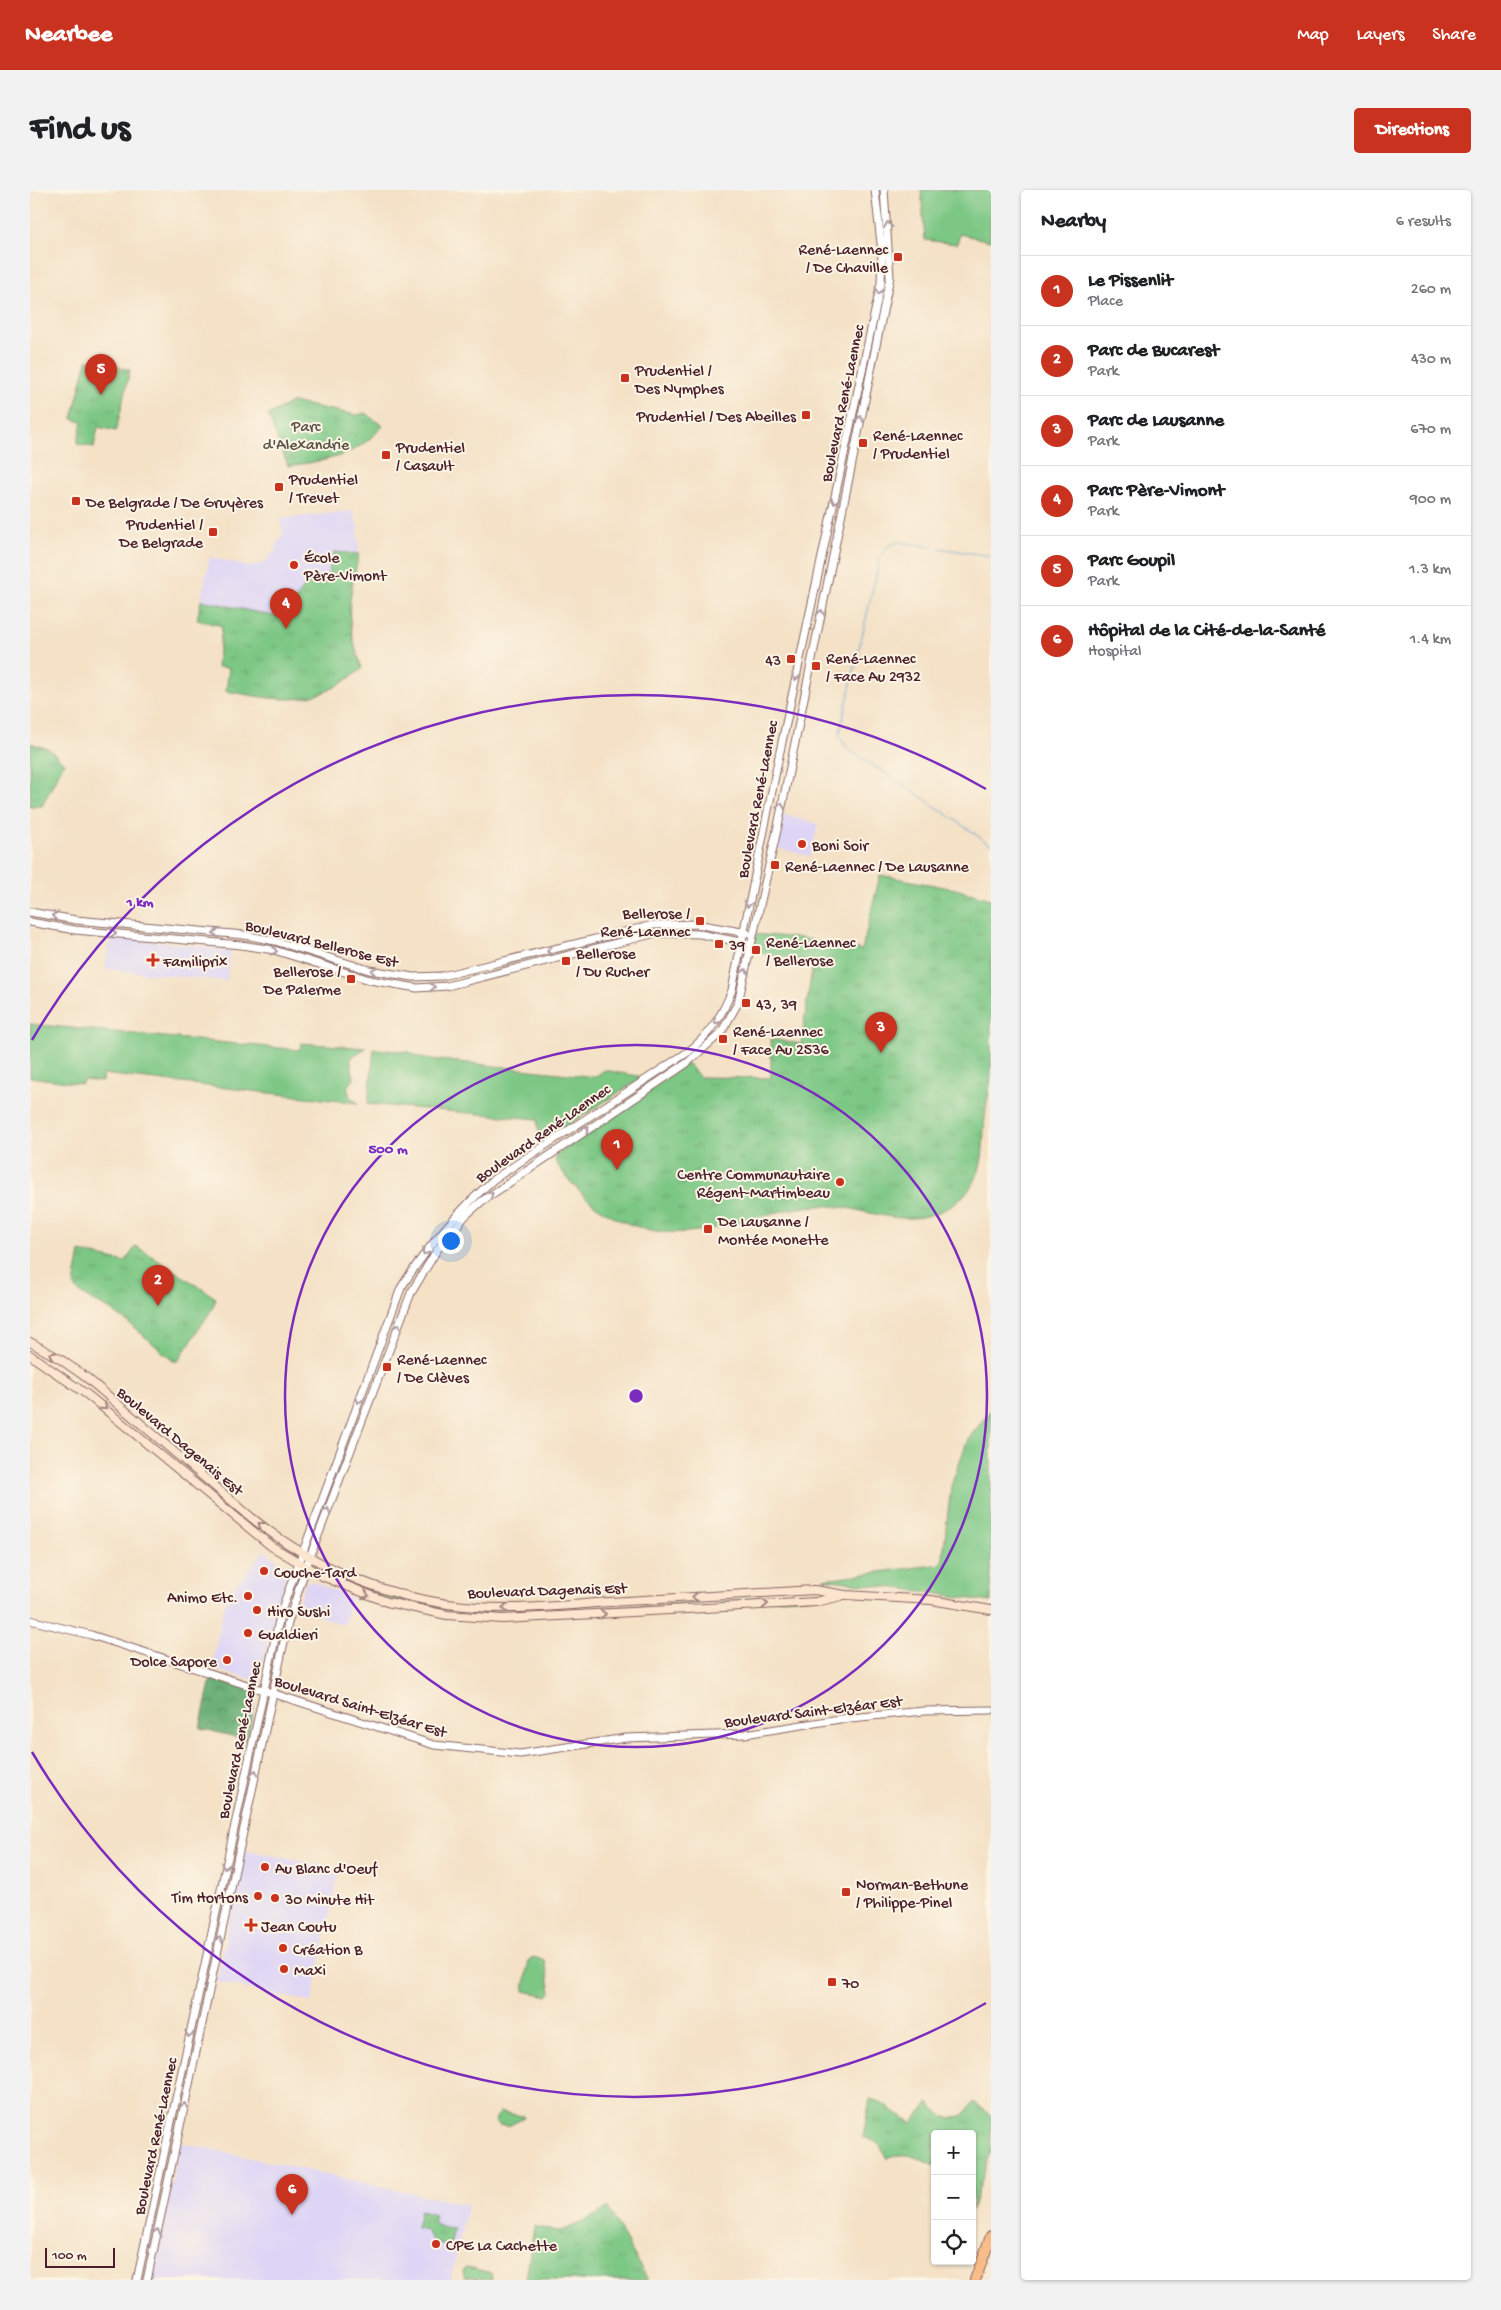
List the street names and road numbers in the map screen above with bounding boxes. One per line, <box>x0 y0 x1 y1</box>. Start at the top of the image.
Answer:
street label: Boulevard René-Laennec <box>818 323 870 485</box>
street label: Boulevard René-Laennec <box>735 719 784 881</box>
street label: Boulevard Bellerose Est <box>242 917 401 974</box>
street label: Boulevard René-Laennec <box>472 1081 615 1189</box>
street label: Boulevard Dagenais Est <box>111 1384 247 1502</box>
street label: Boulevard Dagenais Est <box>466 1580 628 1605</box>
street label: Boulevard René-Laennec <box>215 1660 267 1822</box>
street label: Boulevard Saint-Elzéar Est <box>271 1673 450 1744</box>
street label: Boulevard Saint-Elzéar Est <box>722 1693 905 1734</box>
street label: Boulevard René-Laennec <box>131 2056 183 2218</box>

